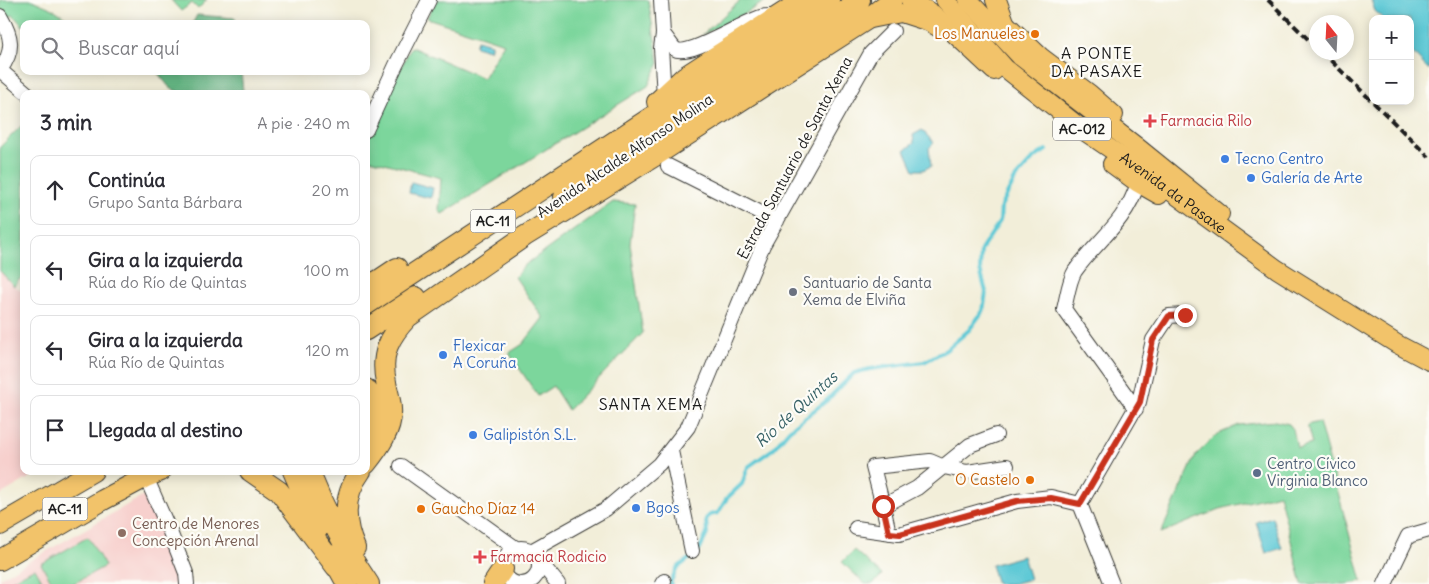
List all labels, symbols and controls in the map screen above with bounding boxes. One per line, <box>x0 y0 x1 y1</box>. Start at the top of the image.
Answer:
north arrow <box>1309 15 1354 60</box>
map controls <box>1369 15 1414 105</box>
button: + <box>1369 15 1414 60</box>
search box <box>20 20 370 75</box>
place label: Los Manueles <box>934 24 1025 43</box>
marker: Los Manueles <box>1029 28 1041 40</box>
icon: search <box>38 34 66 62</box>
text: Buscar aquí <box>78 36 179 60</box>
district label: A PONTE DA PASAXE <box>1051 43 1143 81</box>
street label: Estrada Santuario de Santa Xema <box>733 53 856 263</box>
button: − <box>1369 60 1414 105</box>
street label: Avenida Alcalde Alfonso Molina <box>533 89 717 222</box>
text: 3 min <box>40 109 92 136</box>
place label: Farmacia Rilo <box>1160 111 1252 130</box>
text: A pie · 240 m <box>257 113 350 133</box>
marker: Farmacia Rilo <box>1144 115 1156 127</box>
road number: AC-012 <box>1053 118 1111 140</box>
street label: Avenida da Pasaxe <box>1116 148 1230 237</box>
place label: Tecno Centro <box>1235 149 1324 168</box>
marker: Tecno Centro <box>1219 153 1231 165</box>
text: Continúa <box>88 168 165 192</box>
place label: Galería de Arte <box>1261 168 1363 187</box>
marker: Galería de Arte <box>1245 172 1257 184</box>
icon: ahead <box>41 176 69 204</box>
text: 20 m <box>312 180 349 200</box>
text: Grupo Santa Bárbara <box>88 192 242 212</box>
road number: AC-11 <box>470 210 516 232</box>
text: Gira a la izquierda <box>88 248 243 272</box>
icon: left <box>41 256 69 284</box>
text: 100 m <box>304 260 349 280</box>
text: Rúa do Río de Quintas <box>88 272 247 292</box>
place label: Santuario de Santa Xema de Elviña <box>803 273 932 309</box>
marker: Santuario de Santa Xema de Elviña <box>787 286 799 298</box>
route end <box>1174 304 1197 327</box>
text: Gira a la izquierda <box>88 328 243 352</box>
icon: left <box>41 336 69 364</box>
place label: Flexicar A Coruña <box>453 336 517 372</box>
text: 120 m <box>306 340 349 360</box>
marker: Flexicar A Coruña <box>437 349 449 361</box>
text: Rúa Río de Quintas <box>88 352 225 372</box>
water label: Río de Quintas <box>751 366 842 451</box>
district label: SANTA XEMA <box>599 394 703 414</box>
icon: arrive <box>41 416 69 444</box>
text: Llegada al destino <box>88 418 243 442</box>
place label: Galipistón S.L. <box>483 425 576 444</box>
marker: Galipistón S.L. <box>467 429 479 441</box>
place label: Centro Cívico Virginia Blanco <box>1267 454 1368 490</box>
marker: Centro Cívico Virginia Blanco <box>1251 467 1263 479</box>
place label: O Castelo <box>955 470 1020 489</box>
marker: O Castelo <box>1024 474 1036 486</box>
route start <box>872 495 895 518</box>
road number: AC-11 <box>42 498 88 520</box>
place label: Bgos <box>646 498 680 517</box>
place label: Gaucho Díaz 14 <box>431 499 536 518</box>
marker: Bgos <box>630 502 642 514</box>
marker: Gaucho Díaz 14 <box>415 503 427 515</box>
place label: Centro de Menores Concepción Arenal <box>132 514 260 550</box>
marker: Centro de Menores Concepción Arenal <box>116 527 128 539</box>
place label: Farmacia Rodicio <box>490 547 607 566</box>
marker: Farmacia Rodicio <box>474 551 486 563</box>

